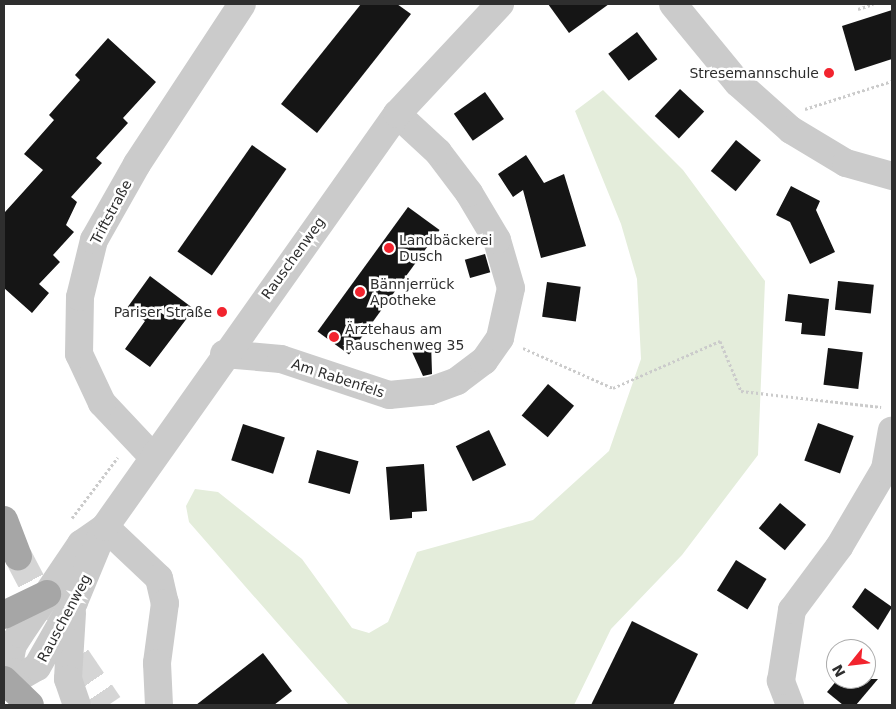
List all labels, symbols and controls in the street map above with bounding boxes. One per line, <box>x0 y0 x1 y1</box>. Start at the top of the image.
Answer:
place label: Stresemannschule <box>689 65 819 81</box>
marker: Stresemannschule <box>823 67 835 79</box>
street label: Triftstraße <box>87 177 135 247</box>
street label: Rauschenweg <box>258 214 328 302</box>
place label: Landbäckerei Dusch <box>399 232 492 264</box>
marker: Landbäckerei Dusch <box>383 242 395 254</box>
place label: Bännjerrück Apotheke <box>370 276 454 308</box>
marker: Bännjerrück Apotheke <box>354 286 366 298</box>
place label: Pariser Straße <box>114 304 212 320</box>
marker: Pariser Straße <box>216 306 228 318</box>
place label: Ärztehaus am Rauschenweg 35 <box>345 321 464 354</box>
marker: Ärztehaus am Rauschenweg 35 <box>327 330 341 344</box>
street label: Am Rabenfels <box>289 355 387 401</box>
street label: Rauschenweg <box>34 571 94 665</box>
north arrow <box>826 639 876 689</box>
text: N <box>829 662 849 680</box>

